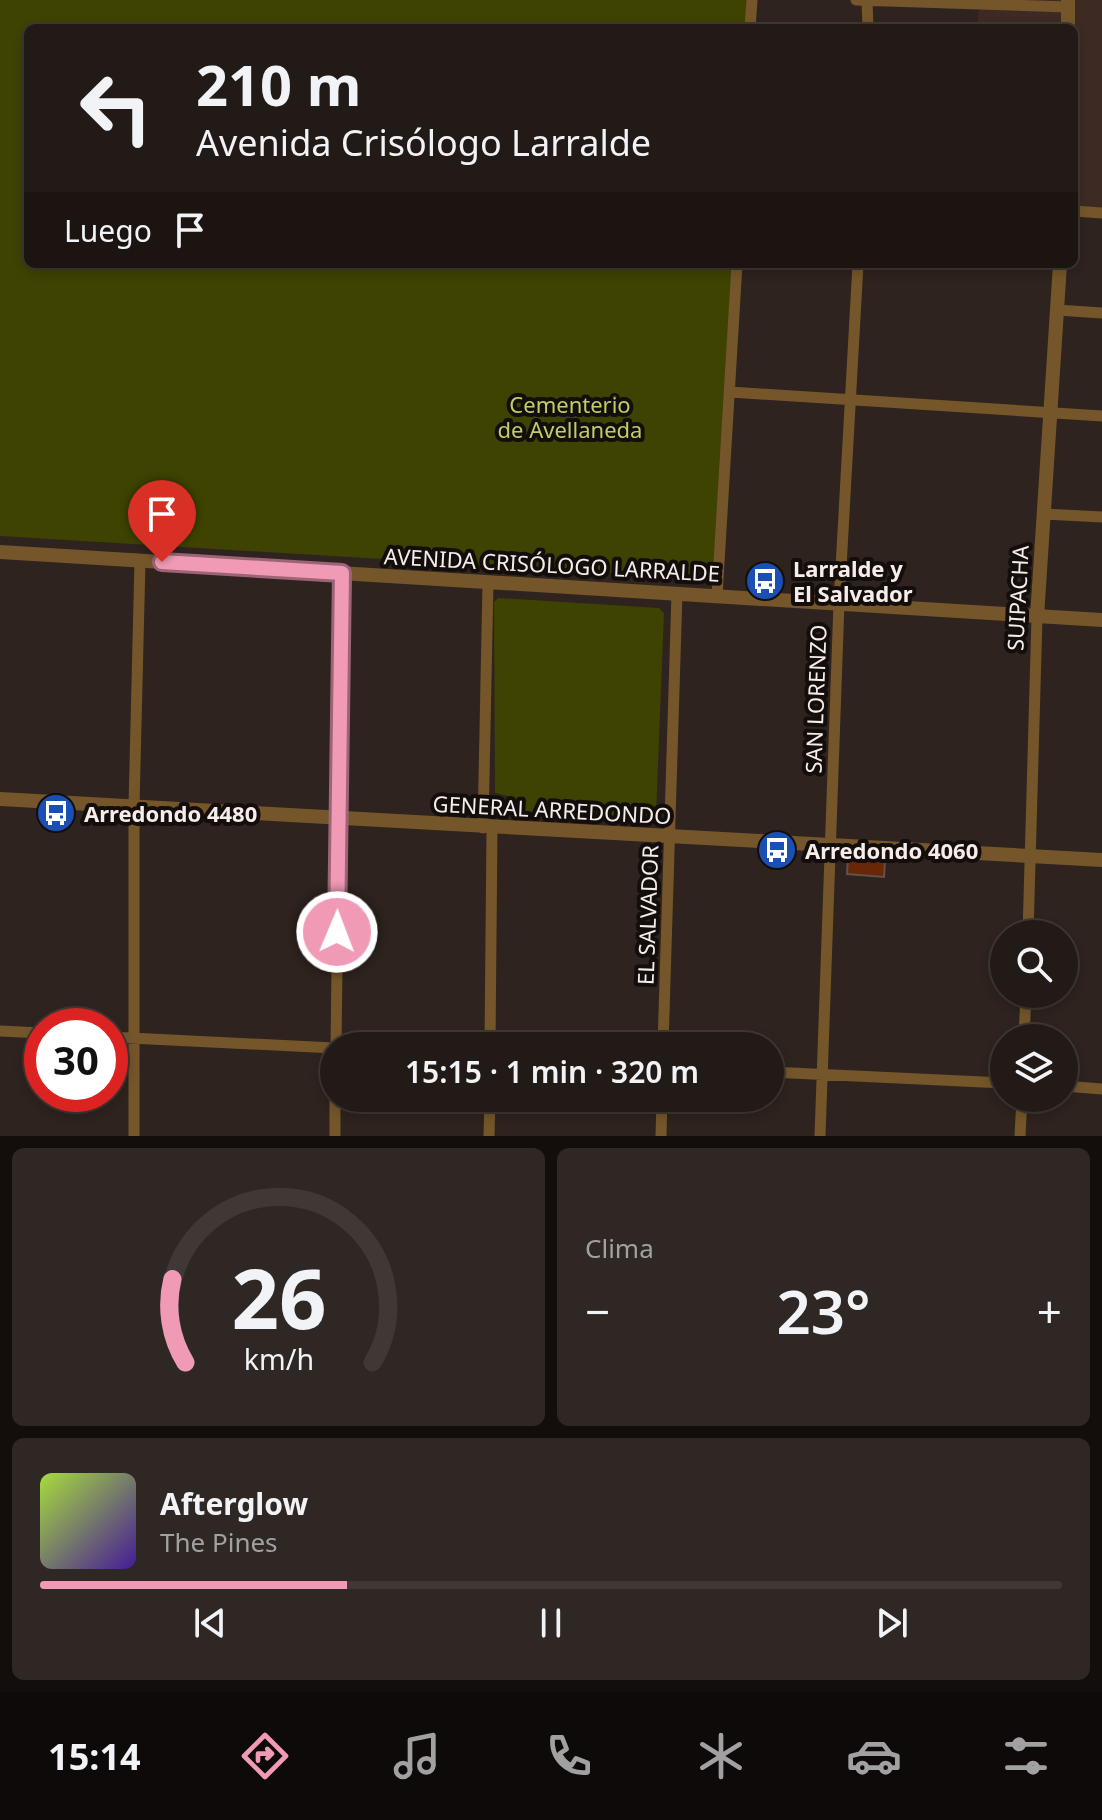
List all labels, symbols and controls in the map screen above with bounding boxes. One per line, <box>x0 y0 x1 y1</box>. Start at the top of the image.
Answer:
text: 210 m <box>196 46 361 122</box>
icon: left <box>64 56 168 160</box>
text: Avenida Crisólogo Larralde <box>196 118 651 167</box>
icon: arrive <box>168 208 212 252</box>
text: Luego <box>64 210 152 251</box>
park label: Cementerio de Avellaneda <box>498 389 642 444</box>
pin <box>128 480 196 562</box>
icon: arrive <box>140 492 184 536</box>
street label: AVENIDA CRISÓLOGO LARRALDE <box>383 540 721 588</box>
street label: SUIPACHA <box>999 543 1035 652</box>
place label: Larralde y El Salvador <box>793 553 913 608</box>
bus stop icon: Larralde y El Salvador <box>744 560 786 602</box>
street label: SAN LORENZO <box>797 624 833 774</box>
street label: GENERAL ARREDONDO <box>432 788 672 830</box>
bus stop icon: Arredondo 4480 <box>35 792 77 834</box>
place label: Arredondo 4480 <box>84 798 257 828</box>
bus stop icon: Arredondo 4060 <box>756 829 798 871</box>
place label: Arredondo 4060 <box>805 835 978 865</box>
street label: EL SALVADOR <box>630 844 664 985</box>
position arrow <box>295 890 379 974</box>
map controls <box>990 920 1078 1112</box>
button: search <box>990 920 1078 1008</box>
speed limit sign: 30 <box>24 1008 128 1112</box>
button: layers <box>990 1024 1078 1112</box>
text: 15:15 · 1 min · 320 m <box>405 1051 699 1092</box>
text: Clima <box>585 1230 654 1266</box>
text: 26 <box>231 1240 326 1353</box>
text: 23° <box>776 1270 871 1352</box>
text: − <box>585 1281 610 1341</box>
text: + <box>1037 1281 1062 1341</box>
text: km/h <box>243 1339 314 1378</box>
text: Afterglow <box>160 1483 308 1524</box>
text: The Pines <box>160 1524 278 1560</box>
icon: previous <box>188 1601 232 1645</box>
icon: pause <box>529 1601 573 1645</box>
icon: next <box>870 1601 914 1645</box>
icon: directions <box>237 1728 293 1784</box>
icon: music <box>389 1728 445 1784</box>
icon: phone <box>541 1728 597 1784</box>
icon: climate <box>693 1728 749 1784</box>
icon: car <box>846 1728 902 1784</box>
icon: filters <box>998 1728 1054 1784</box>
text: 15:14 <box>48 1732 141 1781</box>

